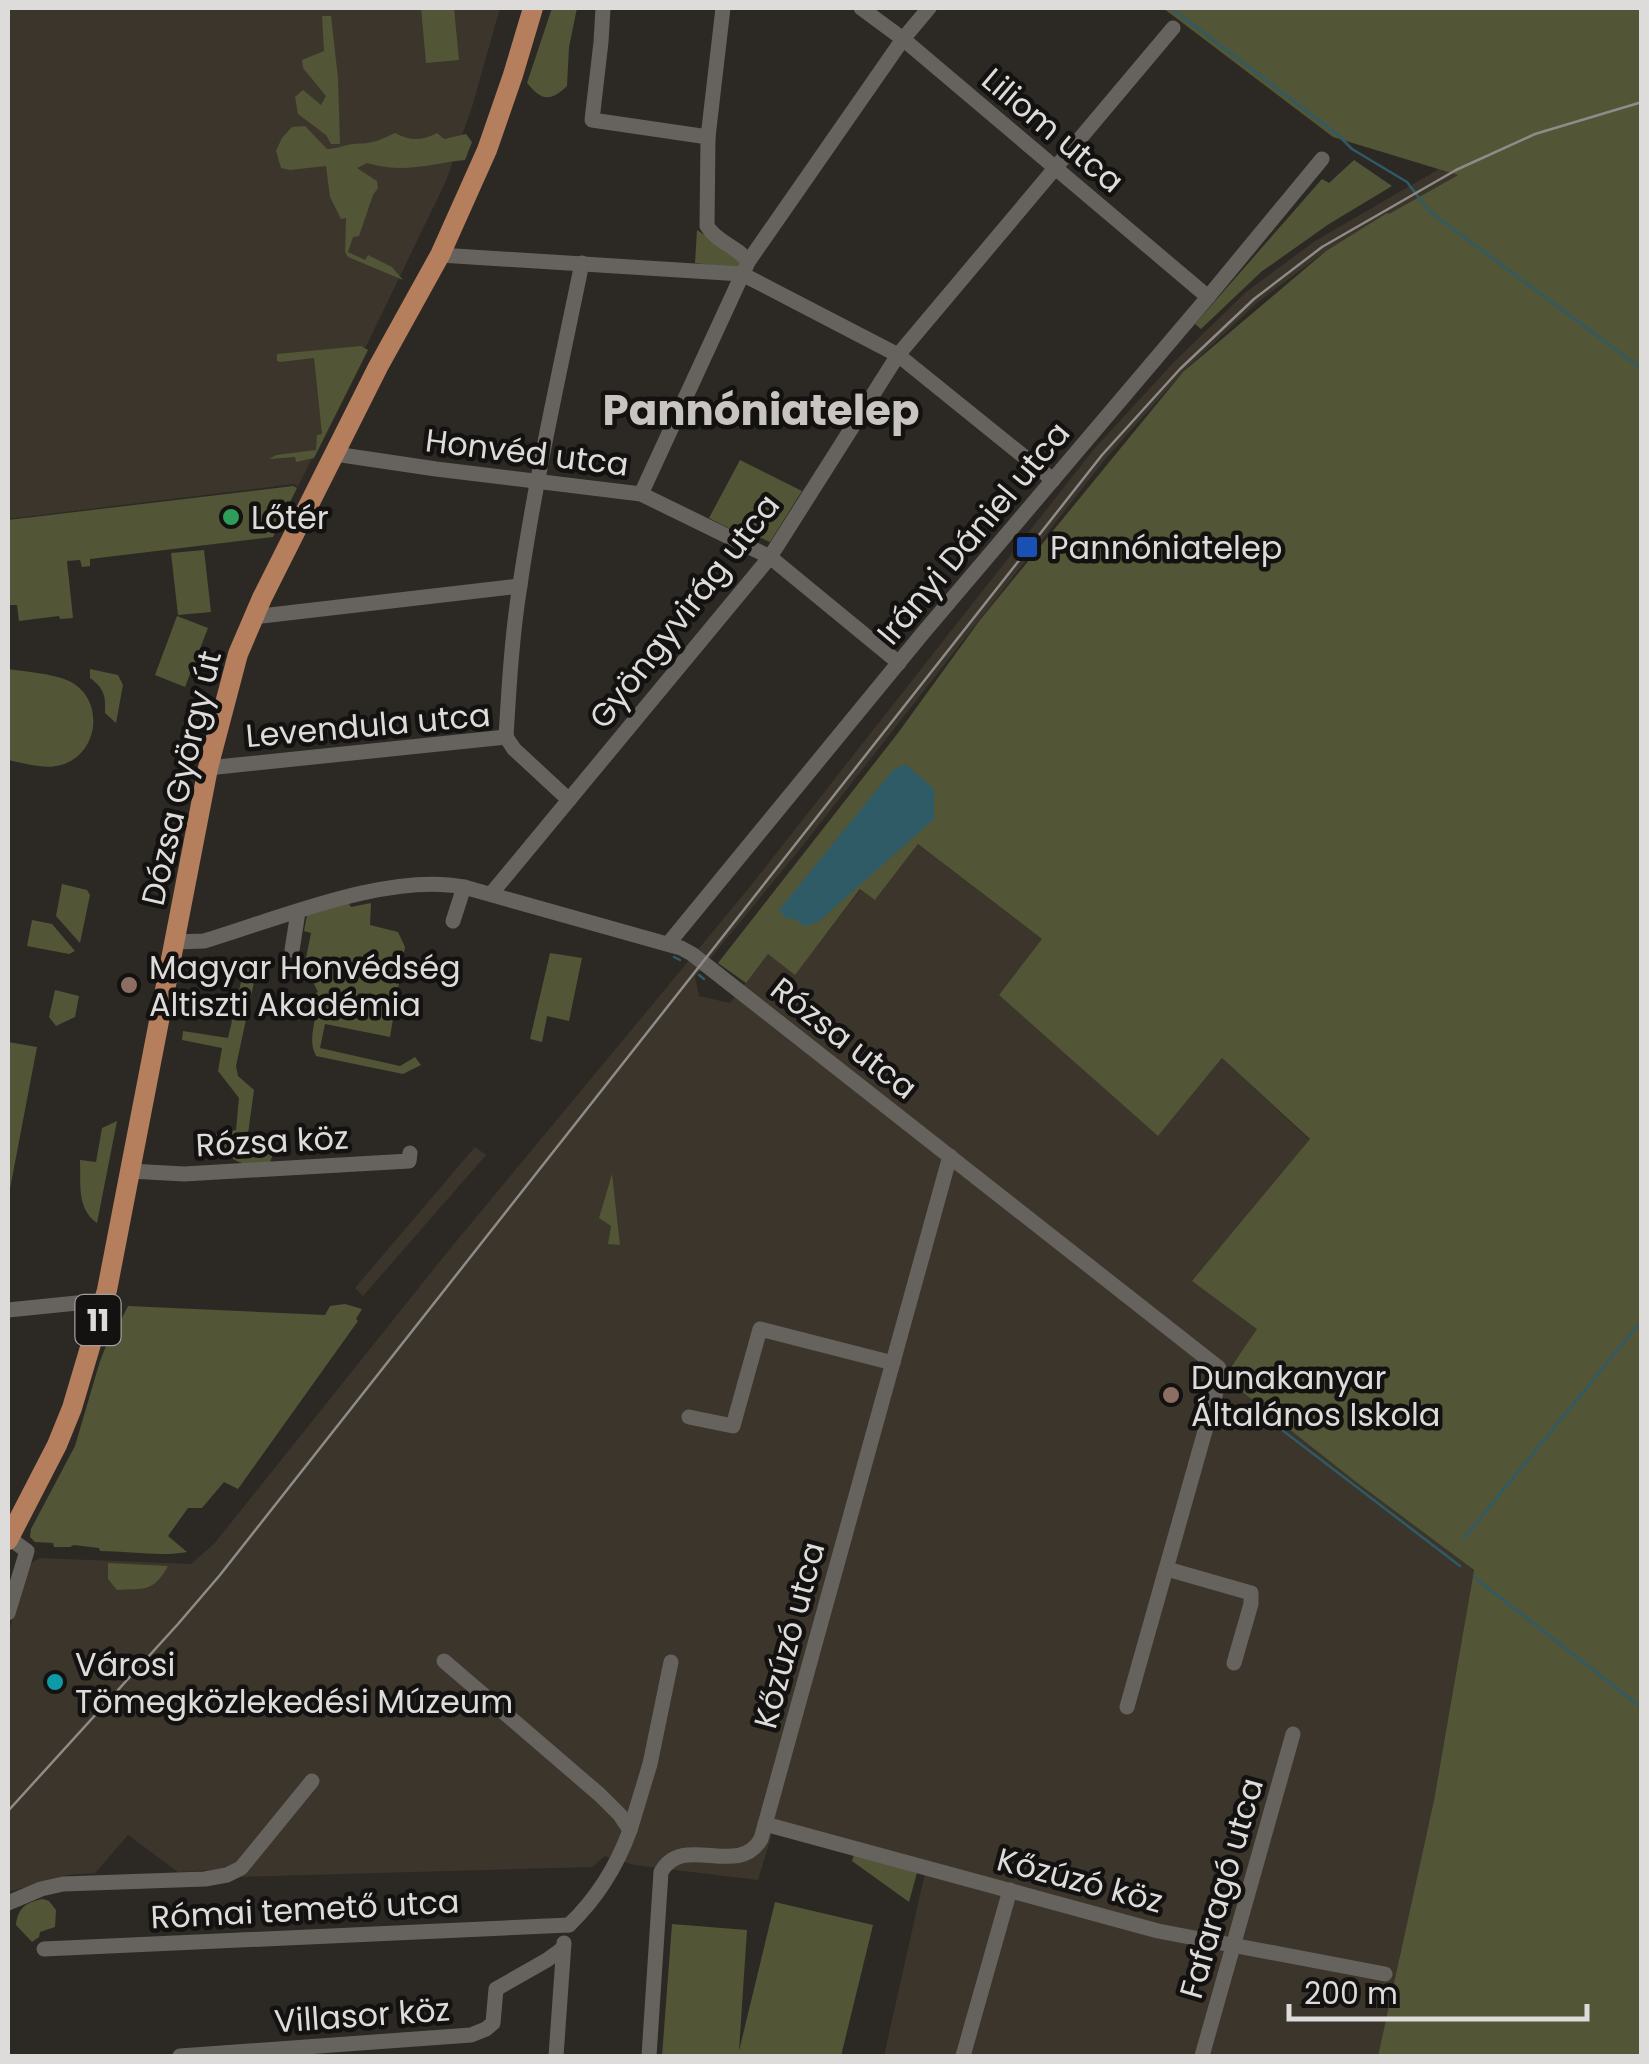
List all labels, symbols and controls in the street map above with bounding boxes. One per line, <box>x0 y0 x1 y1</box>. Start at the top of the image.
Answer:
street label: Liliom utca <box>972 57 1134 203</box>
district label: Pannóniatelep <box>602 381 920 440</box>
street label: Irányi Dániel utca <box>866 412 1080 654</box>
street label: Honvéd utca <box>423 417 631 487</box>
street label: Gyöngyvirág utca <box>578 484 790 738</box>
place label: Lőtér <box>251 495 329 540</box>
marker: Lőtér <box>220 506 242 528</box>
place label: Pannóniatelep <box>1050 525 1282 570</box>
marker: Pannóniatelep <box>1014 534 1040 560</box>
street label: Dózsa György út <box>130 646 232 910</box>
street label: Levendula utca <box>244 692 492 758</box>
place label: Magyar Honvédség Altiszti Akadémia <box>149 945 461 1027</box>
street label: Rózsa utca <box>761 967 927 1109</box>
marker: Magyar Honvédség Altiszti Akadémia <box>118 974 140 996</box>
street label: Rózsa köz <box>194 1115 350 1167</box>
road number: 11 <box>76 1295 120 1345</box>
place label: Dunakanyar Általános Iskola <box>1191 1355 1440 1437</box>
marker: Dunakanyar Általános Iskola <box>1160 1384 1182 1406</box>
street label: Kőzúzó utca <box>742 1537 836 1733</box>
place label: Városi Tömegközlekedési Múzeum <box>75 1642 513 1724</box>
marker: Városi Tömegközlekedési Múzeum <box>44 1671 66 1693</box>
street label: Fafaragó utca <box>1168 1773 1274 2003</box>
street label: Kőzúzó köz <box>992 1836 1168 1924</box>
street label: Római temető utca <box>149 1878 461 1940</box>
scale bar <box>1289 1959 1586 2021</box>
text: 200 m <box>1304 1972 1398 2015</box>
street label: Villasor köz <box>273 1986 451 2044</box>

